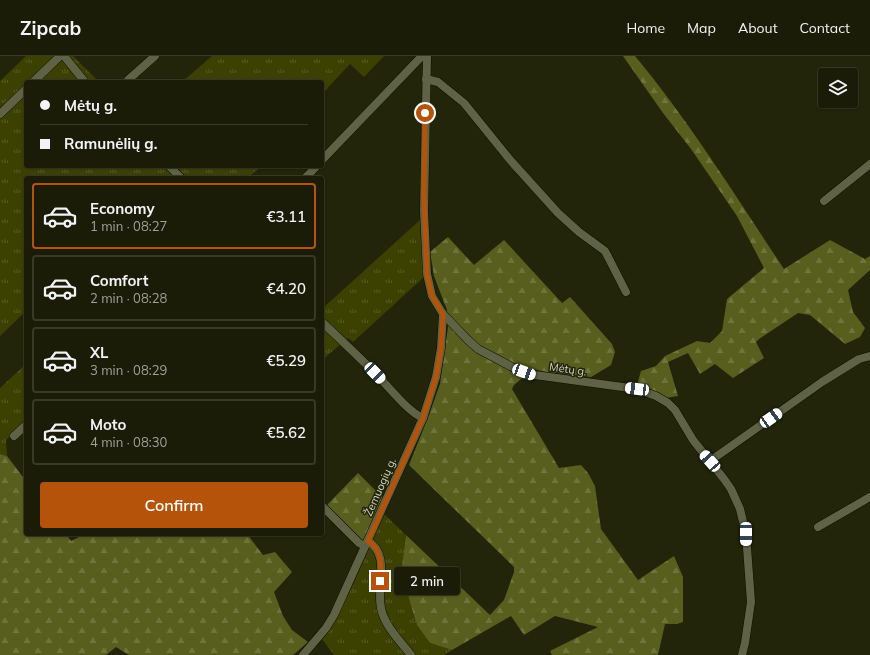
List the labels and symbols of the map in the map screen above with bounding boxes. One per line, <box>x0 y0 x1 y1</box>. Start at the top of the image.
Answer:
route start <box>416 104 434 122</box>
street label: Mėtų g. <box>548 359 588 379</box>
car <box>362 360 388 386</box>
car <box>511 362 537 382</box>
car <box>624 382 650 396</box>
car <box>758 406 784 430</box>
car <box>698 448 722 474</box>
street label: Žemuogių g. <box>361 456 399 518</box>
car <box>740 522 752 546</box>
callout: 2 min <box>394 567 460 595</box>
route end <box>371 572 389 590</box>

